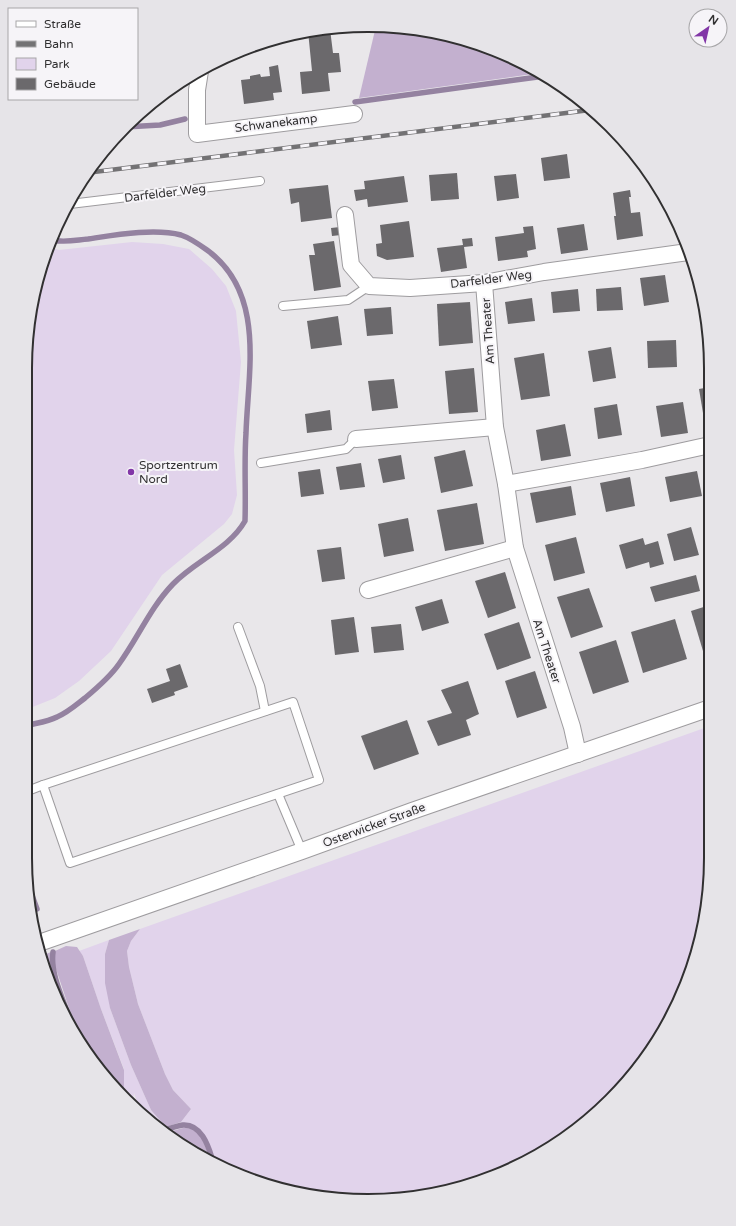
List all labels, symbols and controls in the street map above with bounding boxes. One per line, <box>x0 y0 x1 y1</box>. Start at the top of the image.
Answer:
legend <box>8 8 138 100</box>
north arrow <box>688 8 728 48</box>
text: N <box>706 12 721 28</box>
text: Straße <box>44 17 81 31</box>
text: Bahn <box>44 37 74 51</box>
text: Park <box>44 57 70 71</box>
text: Gebäude <box>44 77 96 91</box>
street label: Schwanekamp <box>234 111 318 135</box>
street label: Darfelder Weg <box>123 181 207 205</box>
street label: Darfelder Weg <box>449 267 533 291</box>
street label: Am Theater <box>479 297 497 365</box>
place label: Sportzentrum Nord <box>139 458 218 486</box>
marker: Sportzentrum Nord <box>126 467 136 477</box>
street label: Am Theater <box>530 617 564 685</box>
street label: Osterwicker Straße <box>321 800 427 850</box>

